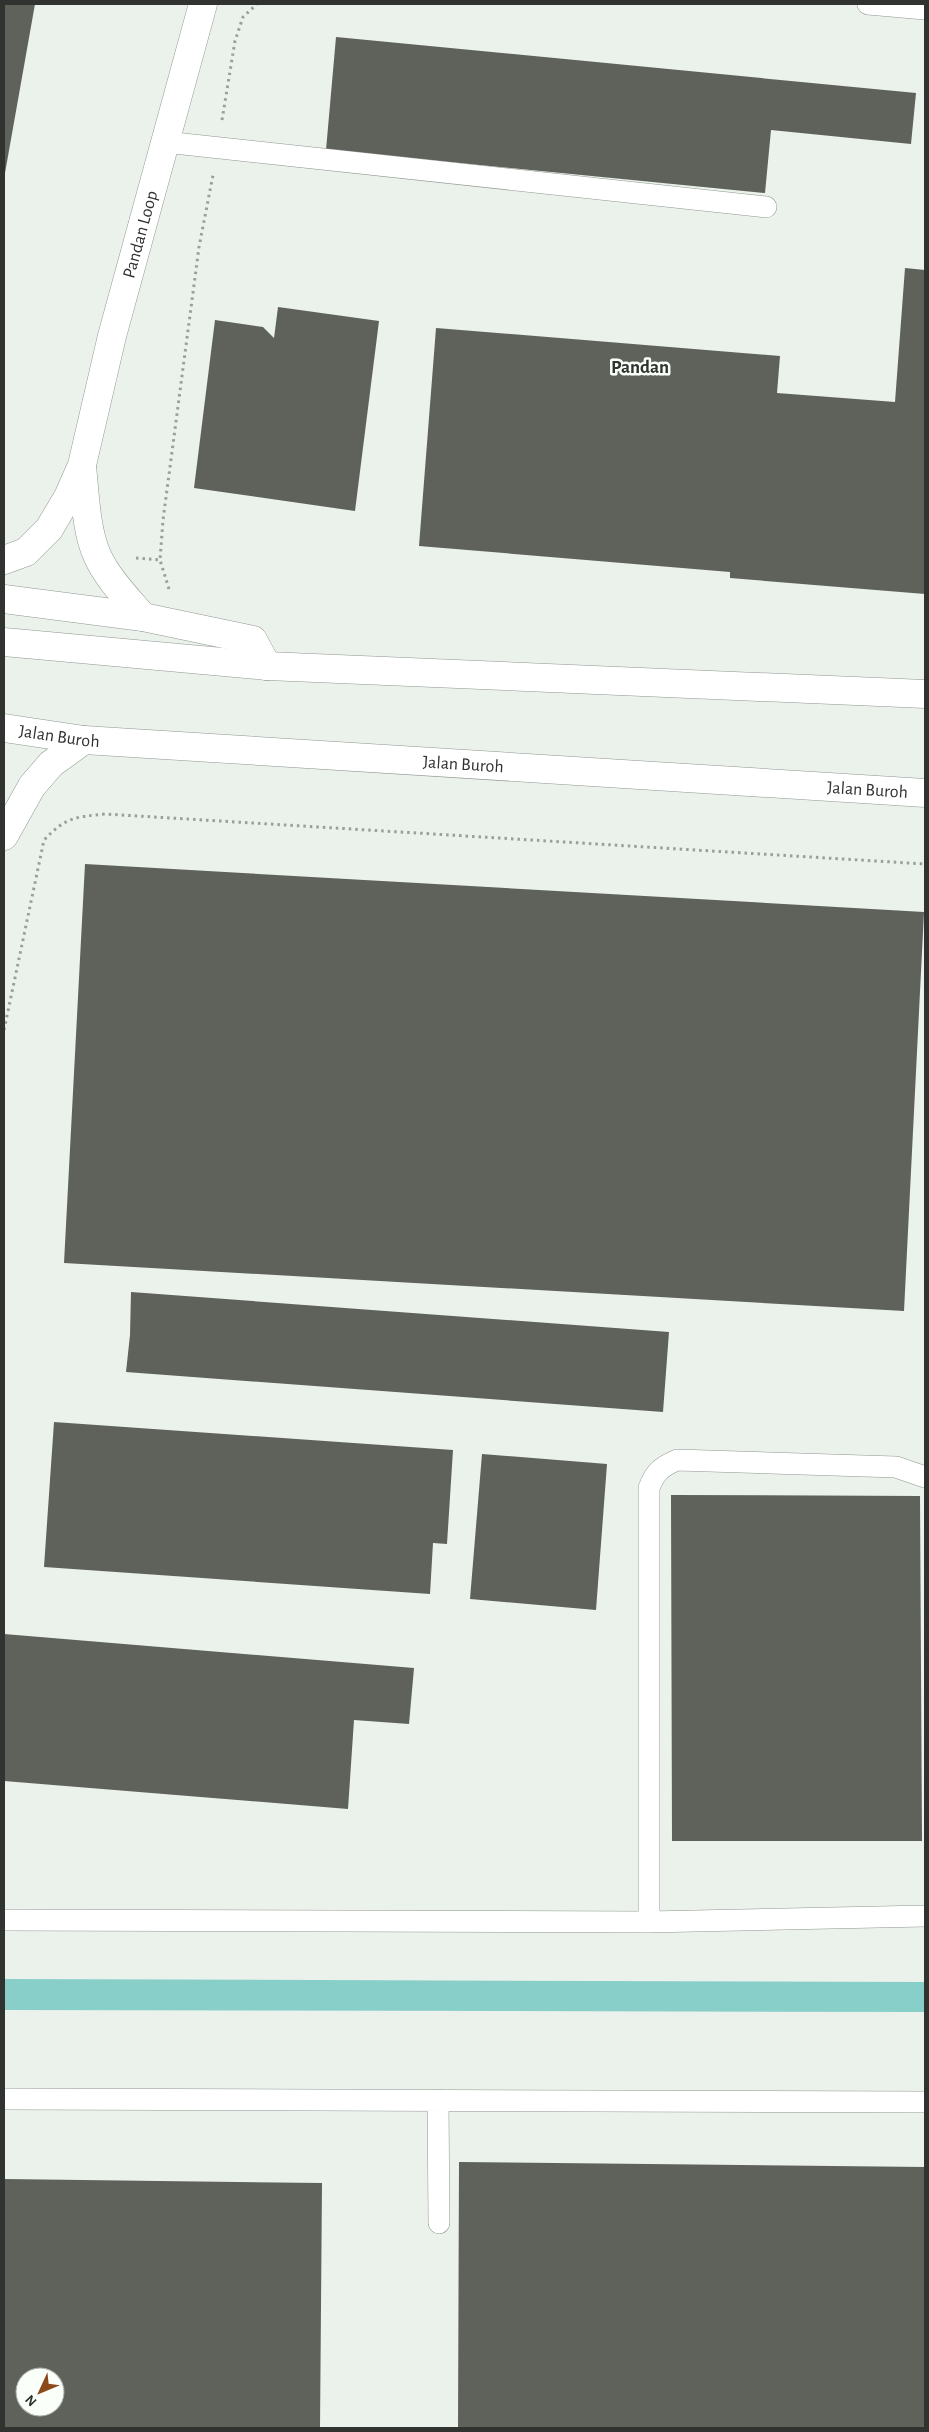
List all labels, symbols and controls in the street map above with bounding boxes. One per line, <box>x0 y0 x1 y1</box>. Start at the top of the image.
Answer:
street label: Pandan Loop <box>120 189 161 280</box>
district label: Pandan <box>611 358 669 377</box>
street label: Jalan Buroh <box>18 722 100 751</box>
street label: Jalan Buroh <box>422 753 504 776</box>
street label: Jalan Buroh <box>826 779 909 802</box>
north arrow <box>15 2367 65 2417</box>
text: N <box>23 2392 40 2409</box>

